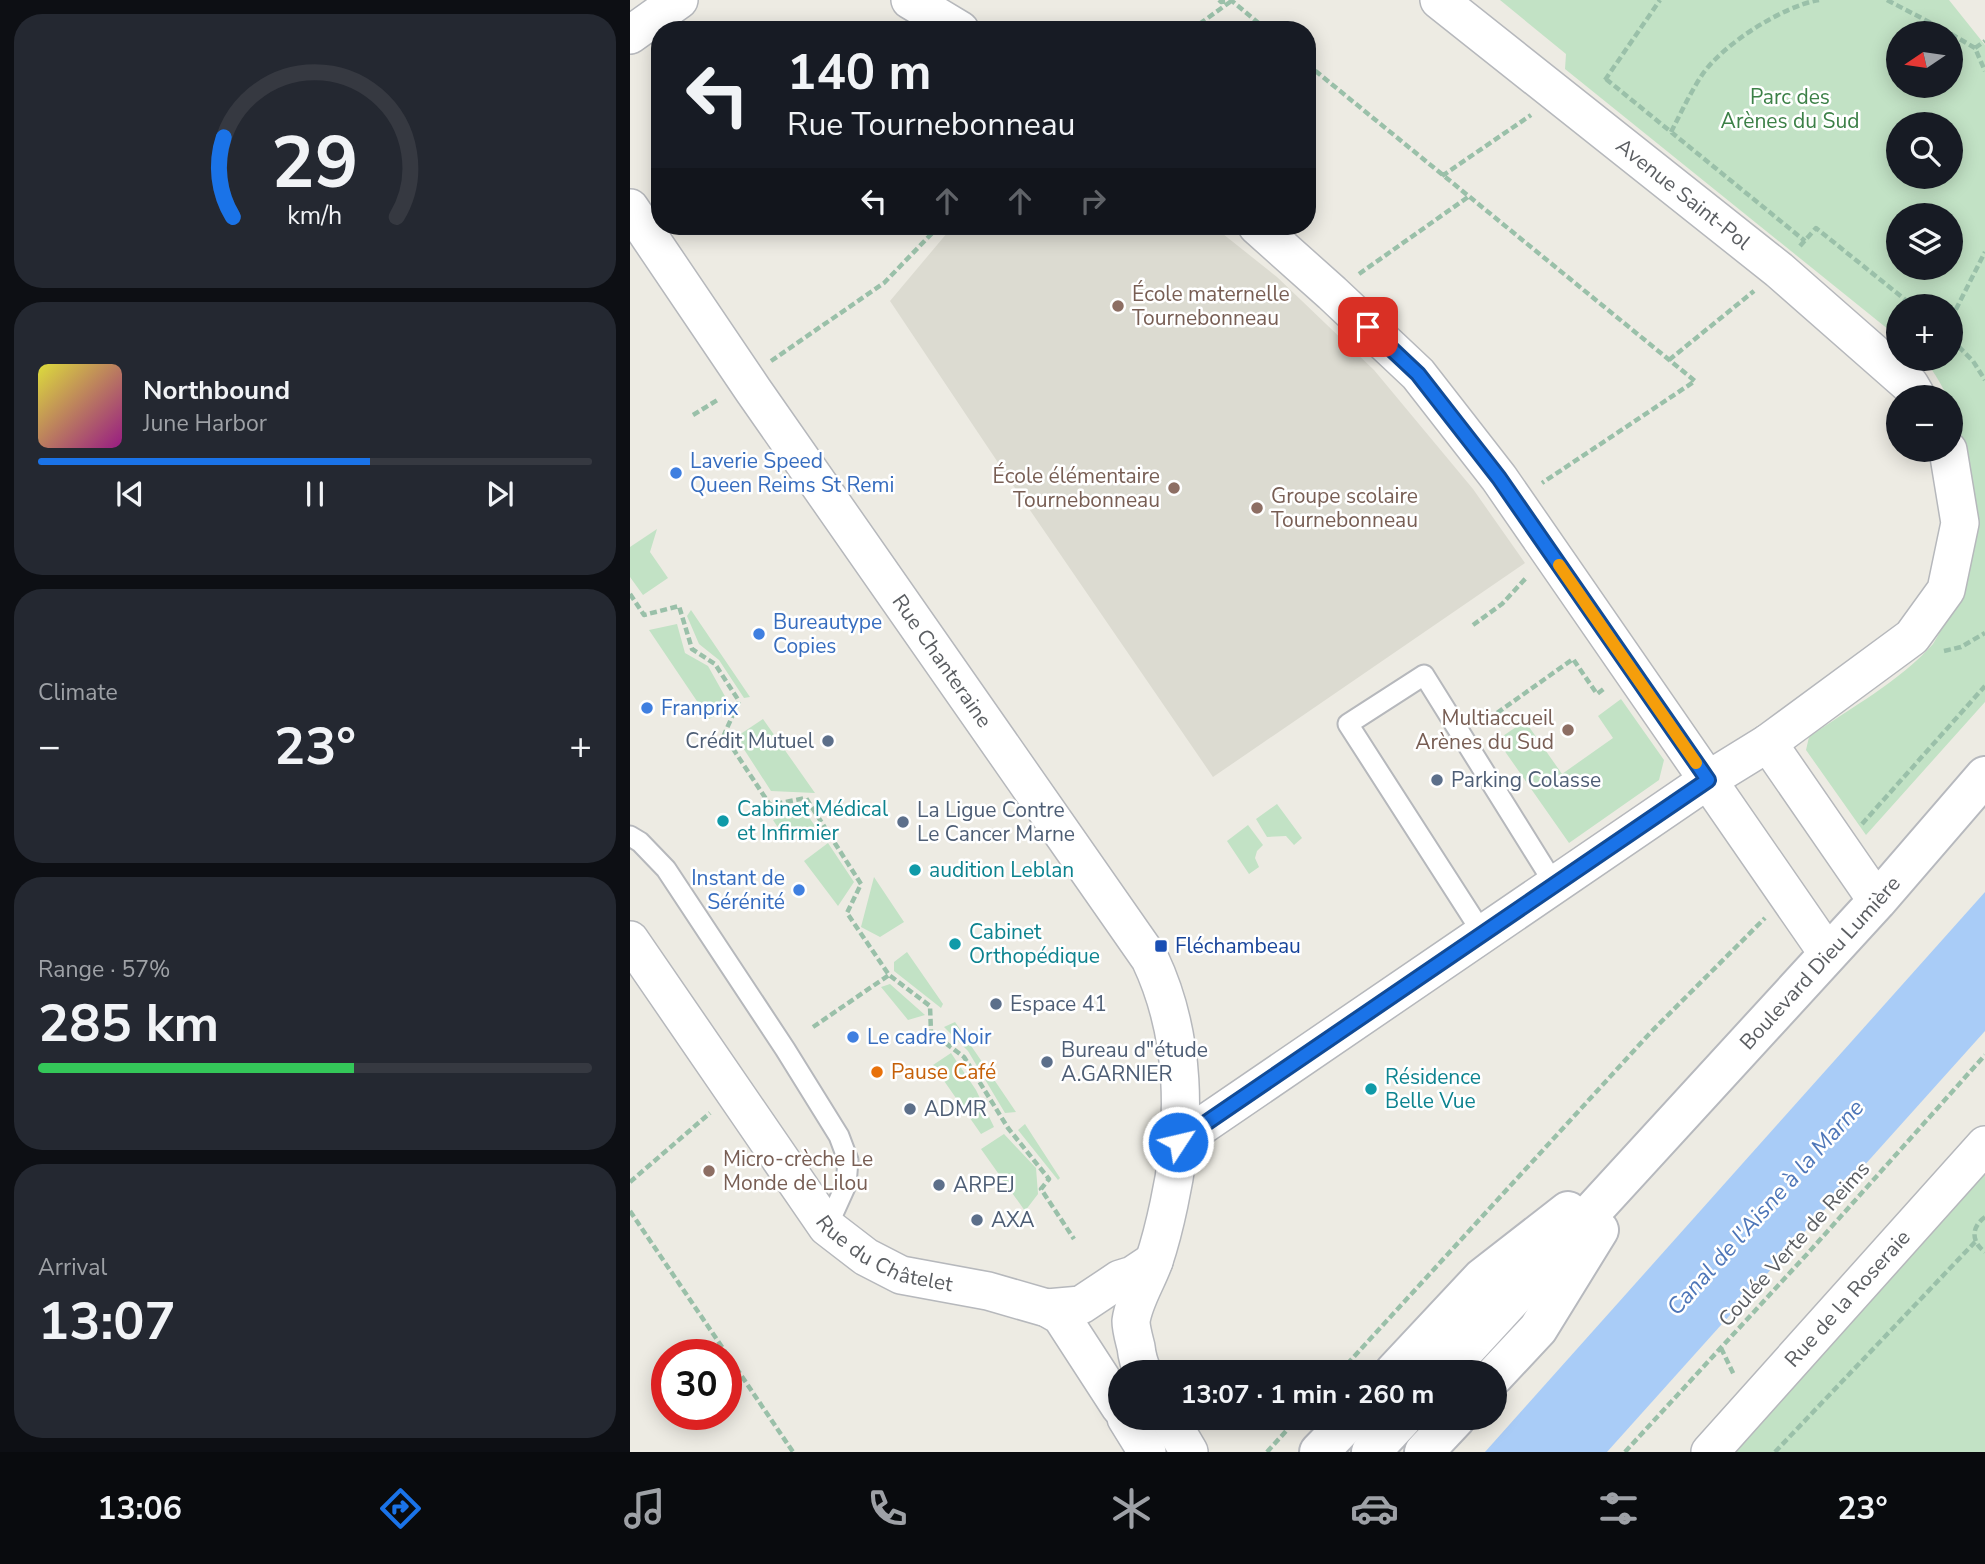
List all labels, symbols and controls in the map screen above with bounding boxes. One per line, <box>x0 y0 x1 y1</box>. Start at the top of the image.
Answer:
north arrow <box>1886 21 1964 98</box>
map controls <box>1886 21 1963 462</box>
text: 140 m <box>787 39 931 106</box>
icon: left <box>672 49 763 140</box>
park label: Parc des Arènes du Sud <box>1721 83 1859 135</box>
text: Rue Tournebonneau <box>787 103 1076 146</box>
button: search <box>1886 112 1963 189</box>
text: 29 <box>271 113 359 213</box>
street label: Avenue Saint-Pol <box>1610 132 1757 257</box>
icon: left <box>855 182 893 220</box>
icon: ahead <box>928 182 966 220</box>
icon: ahead <box>1001 182 1039 220</box>
icon: right <box>1074 182 1112 220</box>
text: km/h <box>287 199 343 233</box>
button: layers <box>1886 203 1963 280</box>
place label: École maternelle Tournebonneau <box>1132 280 1290 332</box>
button: + <box>1886 294 1963 371</box>
pin <box>1338 297 1398 357</box>
marker: École maternelle Tournebonneau <box>1110 298 1126 314</box>
icon: arrive <box>1349 308 1387 346</box>
text: Northbound <box>143 373 290 408</box>
button: − <box>1886 385 1963 462</box>
text: June Harbor <box>143 408 267 439</box>
place label: Laverie Speed Queen Reims St Remi <box>690 447 894 499</box>
place label: École élémentaire Tournebonneau <box>993 462 1160 514</box>
marker: Laverie Speed Queen Reims St Remi <box>668 465 684 481</box>
icon: previous <box>111 475 149 513</box>
icon: pause <box>296 475 334 513</box>
icon: next <box>481 475 519 513</box>
marker: École élémentaire Tournebonneau <box>1166 480 1182 496</box>
place label: Groupe scolaire Tournebonneau <box>1271 482 1418 534</box>
marker: Groupe scolaire Tournebonneau <box>1249 500 1265 516</box>
street label: Rue Chanteraine <box>886 589 998 733</box>
place label: Bureautype Copies <box>773 608 882 660</box>
marker: Bureautype Copies <box>751 626 767 642</box>
text: Climate <box>38 677 118 708</box>
place label: Franprix <box>661 694 738 722</box>
marker: Franprix <box>639 700 655 716</box>
place label: Multiaccueil Arènes du Sud <box>1415 704 1555 756</box>
text: 23° <box>274 711 356 782</box>
text: − <box>38 721 61 772</box>
text: + <box>569 721 592 772</box>
marker: Multiaccueil Arènes du Sud <box>1560 722 1576 738</box>
place label: Crédit Mutuel <box>685 727 815 755</box>
marker: Crédit Mutuel <box>820 733 836 749</box>
place label: Parking Colasse <box>1451 766 1601 794</box>
marker: Parking Colasse <box>1429 772 1445 788</box>
place label: Cabinet Médical et Infirmier <box>737 795 889 847</box>
place label: La Ligue Contre Le Cancer Marne <box>917 796 1075 848</box>
marker: Cabinet Médical et Infirmier <box>715 813 731 829</box>
marker: La Ligue Contre Le Cancer Marne <box>895 814 911 830</box>
place label: audition Leblan <box>929 856 1074 884</box>
marker: audition Leblan <box>907 862 923 878</box>
place label: Instant de Sérénité <box>691 864 785 916</box>
street label: Boulevard Dieu Lumière <box>1733 870 1907 1056</box>
marker: Instant de Sérénité <box>791 882 807 898</box>
place label: Cabinet Orthopédique <box>969 918 1100 970</box>
place label: Fléchambeau <box>1175 932 1301 960</box>
marker: Cabinet Orthopédique <box>947 936 963 952</box>
marker: Fléchambeau <box>1153 938 1169 954</box>
text: Range · 57% <box>38 954 170 985</box>
text: 285 km <box>38 988 219 1059</box>
place label: Espace 41 <box>1010 990 1107 1018</box>
marker: Espace 41 <box>988 996 1004 1012</box>
place label: Le cadre Noir <box>867 1023 992 1051</box>
marker: Le cadre Noir <box>845 1029 861 1045</box>
place label: Bureau d"étude A.GARNIER <box>1061 1036 1208 1088</box>
marker: Bureau d"étude A.GARNIER <box>1039 1054 1055 1070</box>
place label: Pause Café <box>891 1058 996 1086</box>
place label: Résidence Belle Vue <box>1385 1063 1481 1115</box>
marker: Pause Café <box>869 1064 885 1080</box>
marker: Résidence Belle Vue <box>1363 1081 1379 1097</box>
water label: Canal de l'Aisne à la Marne <box>1660 1093 1871 1322</box>
place label: ADMR <box>924 1095 987 1123</box>
marker: ADMR <box>902 1101 918 1117</box>
position arrow <box>1141 1105 1215 1179</box>
place label: Micro-crèche Le Monde de Lilou <box>723 1145 873 1197</box>
street label: Coulée Verte de Reims <box>1712 1155 1876 1333</box>
marker: Micro-crèche Le Monde de Lilou <box>701 1163 717 1179</box>
place label: ARPEJ <box>953 1171 1015 1199</box>
marker: ARPEJ <box>931 1177 947 1193</box>
place label: AXA <box>991 1206 1035 1234</box>
street label: Rue du Châtelet <box>809 1210 956 1298</box>
marker: AXA <box>969 1212 985 1228</box>
street label: Rue de la Roseraie <box>1778 1224 1916 1373</box>
text: Arrival <box>38 1252 107 1283</box>
text: 13:07 <box>38 1286 176 1357</box>
speed limit sign: 30 <box>651 1339 742 1430</box>
text: 13:07 · 1 min · 260 m <box>1181 1377 1434 1412</box>
icon: directions <box>376 1484 425 1533</box>
icon: music <box>620 1484 669 1533</box>
icon: phone <box>863 1484 912 1533</box>
icon: climate <box>1107 1484 1156 1533</box>
icon: car <box>1350 1484 1399 1533</box>
icon: filters <box>1594 1484 1643 1533</box>
text: 13:06 <box>97 1487 182 1530</box>
text: 23° <box>1837 1487 1888 1530</box>

